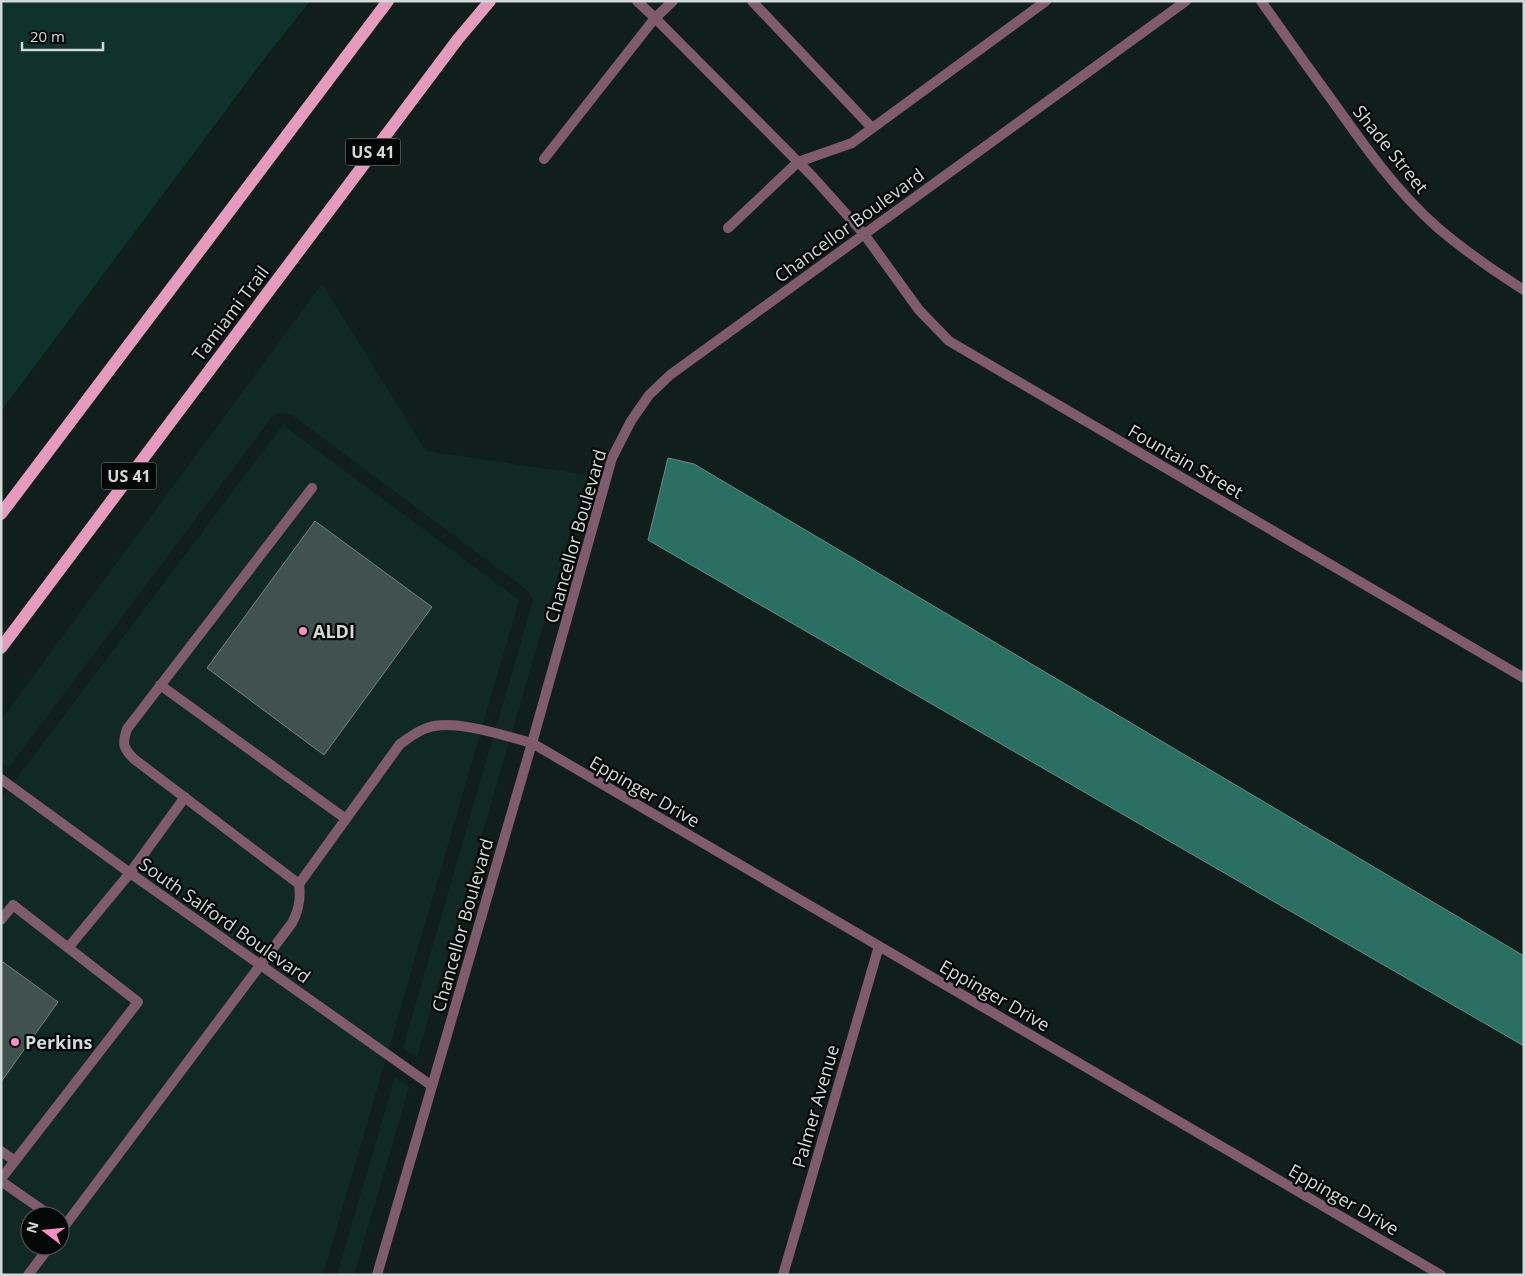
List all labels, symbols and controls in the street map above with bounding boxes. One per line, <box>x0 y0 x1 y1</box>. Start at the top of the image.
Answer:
scale bar <box>22 20 104 52</box>
text: 20 m <box>30 26 65 46</box>
street label: Shade Street <box>1348 100 1434 198</box>
road number: US 41 <box>346 138 400 166</box>
street label: Chancellor Boulevard <box>769 163 929 287</box>
street label: Tamiami Trail <box>186 261 274 365</box>
street label: Fountain Street <box>1124 418 1248 504</box>
street label: Chancellor Boulevard <box>539 446 611 626</box>
road number: US 41 <box>102 462 156 490</box>
place label: ALDI <box>313 619 355 643</box>
marker: ALDI <box>297 625 309 637</box>
street label: Eppinger Drive <box>585 750 705 832</box>
street label: Chancellor Boulevard <box>426 835 498 1015</box>
street label: South Salford Boulevard <box>135 852 315 988</box>
street label: Eppinger Drive <box>935 954 1055 1036</box>
place label: Perkins <box>25 1030 93 1054</box>
marker: Perkins <box>9 1036 21 1048</box>
street label: Palmer Avenue <box>786 1042 844 1170</box>
street label: Eppinger Drive <box>1284 1158 1404 1240</box>
north arrow <box>20 1206 70 1256</box>
text: N <box>21 1219 43 1235</box>

